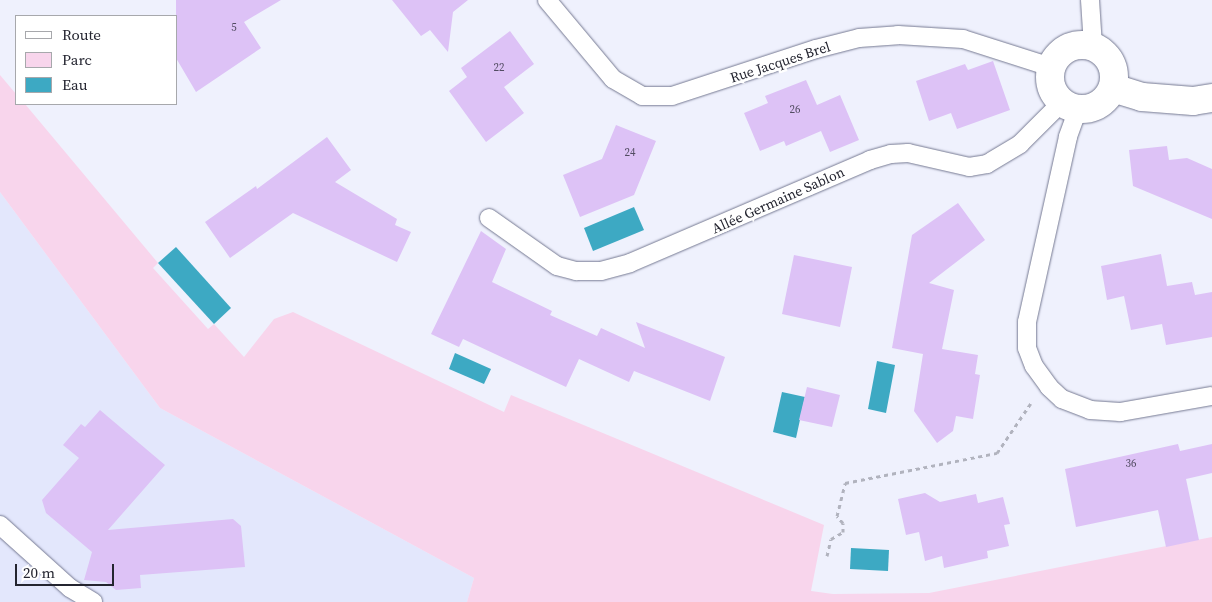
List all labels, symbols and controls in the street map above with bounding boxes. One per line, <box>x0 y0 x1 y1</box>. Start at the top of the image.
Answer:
legend <box>15 15 178 105</box>
house number: 5 <box>231 21 237 35</box>
text: Route <box>62 24 101 45</box>
street label: Rue Jacques Brel <box>728 38 832 86</box>
text: Parc <box>62 49 92 70</box>
house number: 22 <box>494 61 504 75</box>
text: Eau <box>62 74 87 95</box>
house number: 26 <box>790 103 800 117</box>
house number: 24 <box>625 146 635 160</box>
street label: Allée Germaine Sablon <box>709 163 847 237</box>
house number: 36 <box>1126 457 1136 471</box>
scale bar <box>18 554 116 586</box>
text: 20 m <box>23 562 55 583</box>

